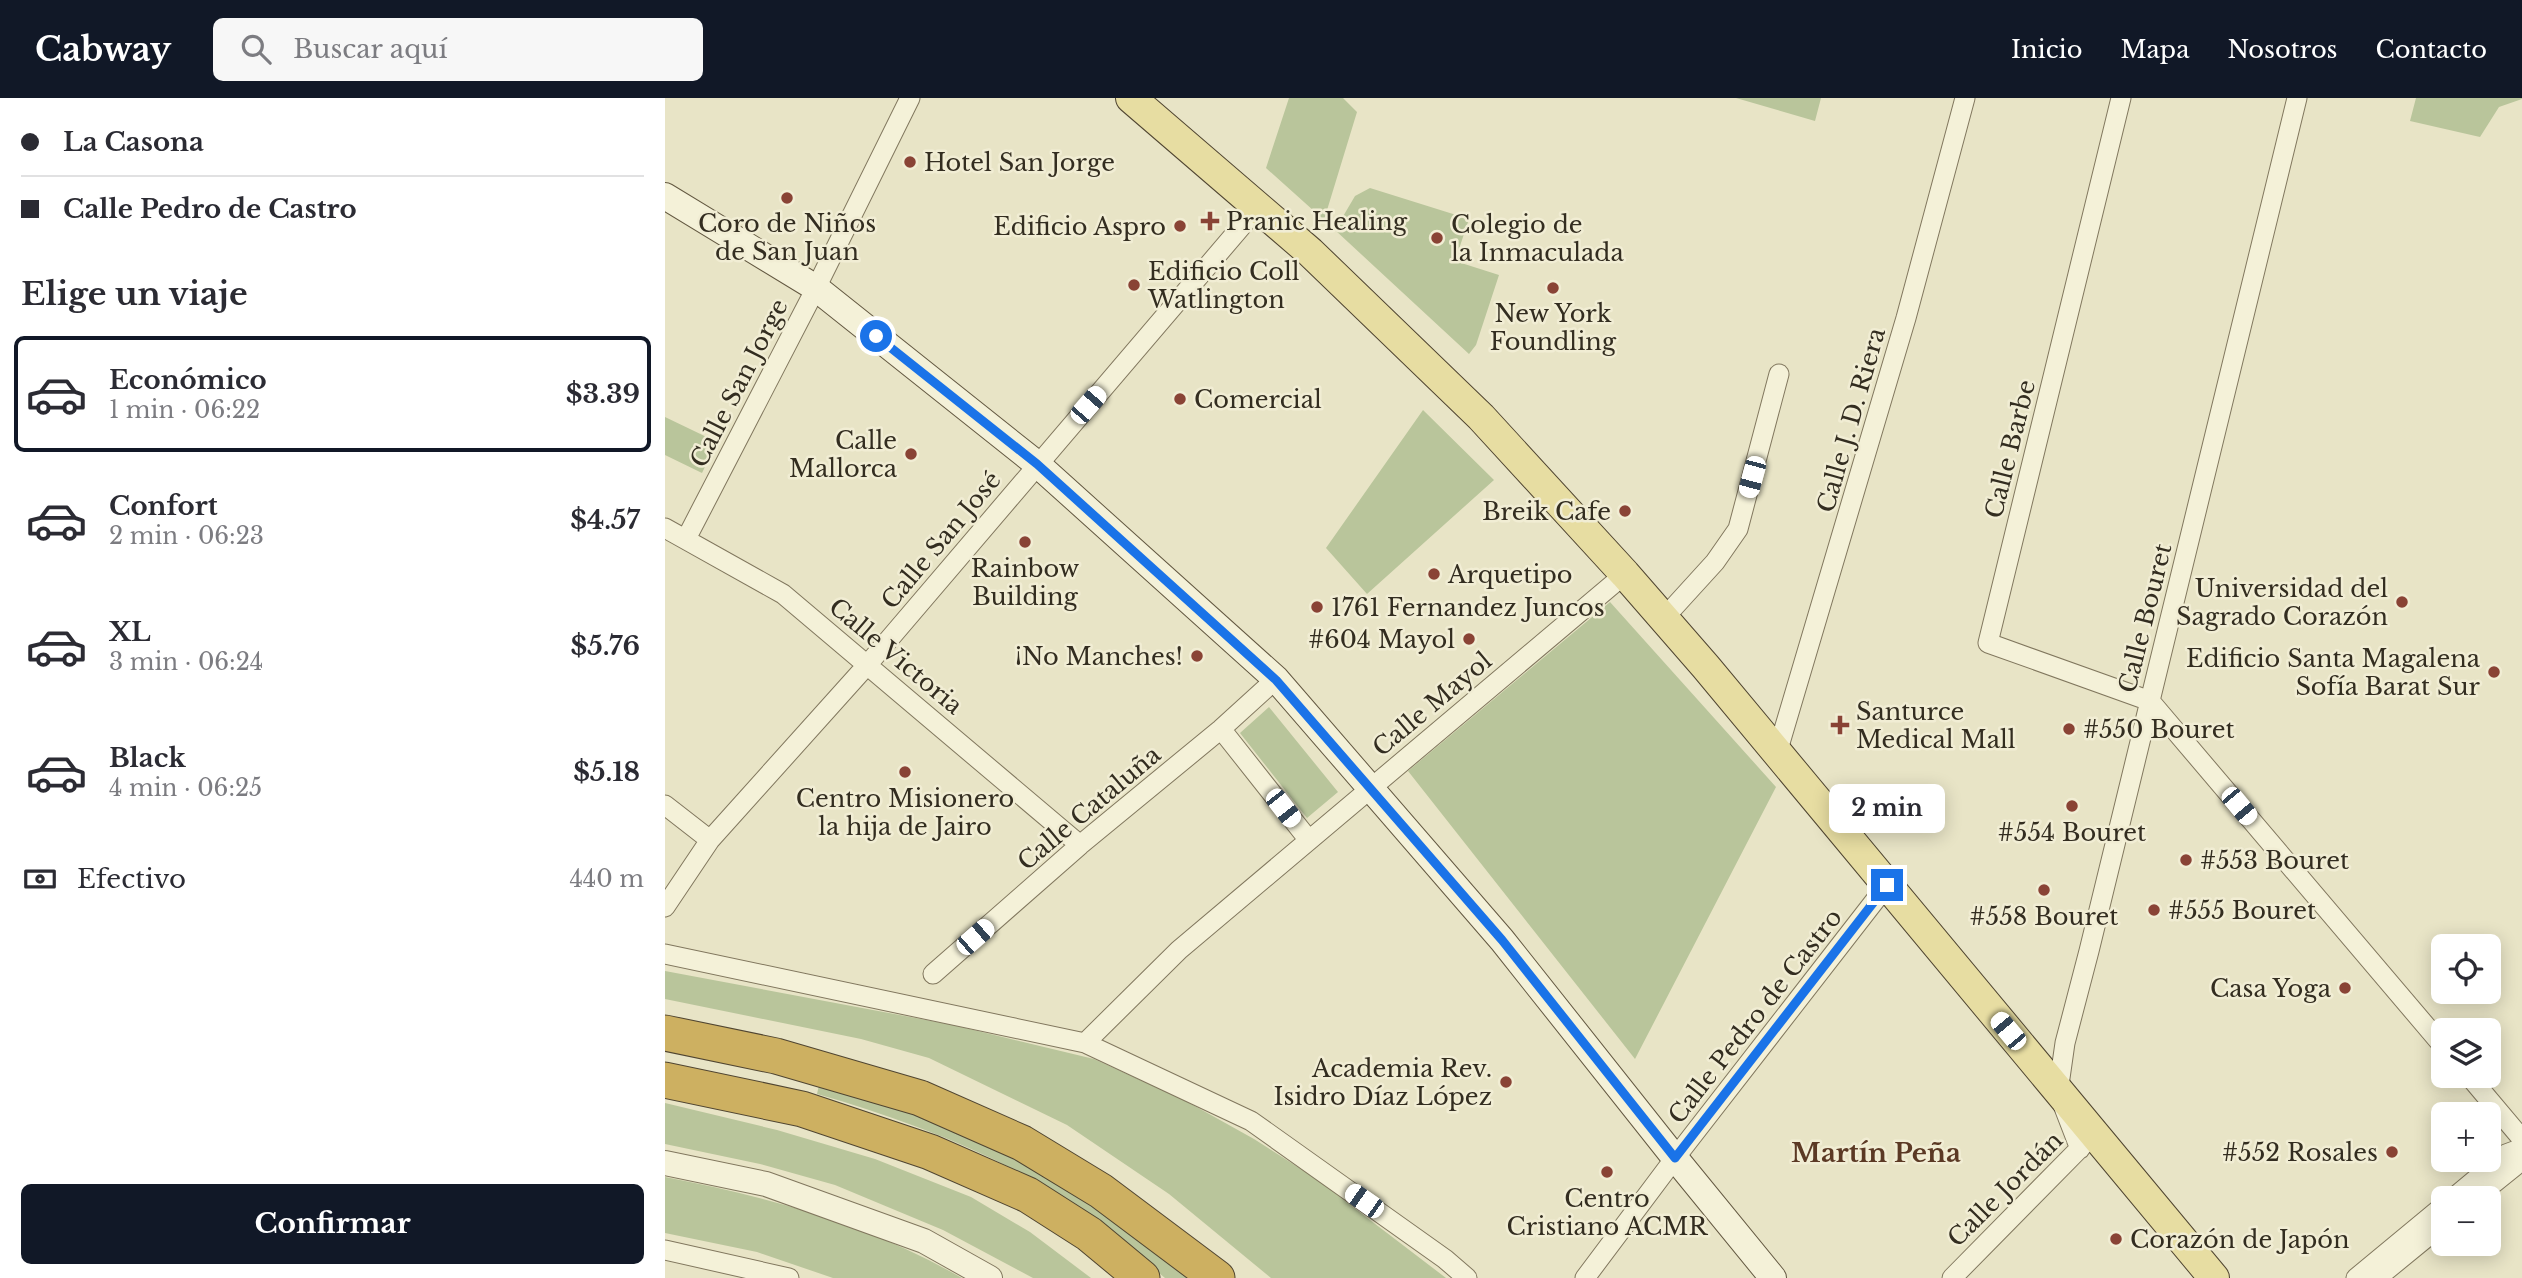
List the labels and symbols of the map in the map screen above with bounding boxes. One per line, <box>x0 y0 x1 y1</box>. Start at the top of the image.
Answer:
place label: Hotel San Jorge <box>924 148 1115 177</box>
marker: Hotel San Jorge <box>902 154 918 170</box>
marker: Coro de Niños de San Juan <box>779 190 795 206</box>
place label: Pranic Healing <box>1226 207 1408 236</box>
place label: Coro de Niños de San Juan <box>698 209 876 266</box>
place label: Colegio de la Inmaculada <box>1451 210 1625 267</box>
marker: Pranic Healing <box>1200 211 1220 231</box>
place label: Edificio Aspro <box>993 212 1166 241</box>
marker: Edificio Aspro <box>1172 218 1188 234</box>
marker: Colegio de la Inmaculada <box>1429 230 1445 246</box>
place label: Edificio Coll Watlington <box>1147 257 1300 314</box>
marker: Edificio Coll Watlington <box>1126 277 1142 293</box>
marker: New York Foundling <box>1545 280 1561 296</box>
street label: Calle San Jorge <box>684 294 794 472</box>
place label: New York Foundling <box>1490 299 1617 356</box>
route start <box>860 320 892 352</box>
street label: Calle J. D. Riera <box>1811 324 1891 516</box>
street label: Calle Barbe <box>1979 377 2041 521</box>
car <box>1067 382 1110 428</box>
place label: Comercial <box>1194 385 1322 414</box>
marker: Comercial <box>1172 391 1188 407</box>
place label: Calle Mallorca <box>789 426 898 483</box>
marker: Calle Mallorca <box>903 446 919 462</box>
car <box>1737 454 1768 500</box>
street label: Calle San José <box>875 466 1007 614</box>
place label: Breik Cafe <box>1482 497 1611 526</box>
marker: Breik Cafe <box>1617 503 1633 519</box>
marker: Rainbow Building <box>1017 534 1033 550</box>
street label: Calle Bouret <box>2112 540 2178 696</box>
place label: Rainbow Building <box>971 554 1080 611</box>
place label: Arquetipo <box>1447 560 1573 589</box>
marker: Arquetipo <box>1426 566 1442 582</box>
place label: Universidad del Sagrado Corazón <box>2176 574 2388 631</box>
street label: Calle Victoria <box>823 592 969 721</box>
place label: 1761 Fernandez Juncos <box>1331 593 1605 622</box>
marker: Universidad del Sagrado Corazón <box>2394 594 2410 610</box>
marker: 1761 Fernandez Juncos <box>1309 599 1325 615</box>
place label: #604 Mayol <box>1308 625 1455 654</box>
marker: #604 Mayol <box>1461 631 1477 647</box>
place label: ¡No Manches! <box>1015 642 1183 671</box>
place label: Edificio Santa Magalena Sofía Barat Sur <box>2186 644 2481 701</box>
street label: Calle Mayol <box>1367 646 1497 762</box>
marker: ¡No Manches! <box>1189 648 1205 664</box>
marker: Edificio Santa Magalena Sofía Barat Sur <box>2486 664 2502 680</box>
place label: Santurce Medical Mall <box>1856 697 2016 754</box>
marker: Santurce Medical Mall <box>1830 715 1850 735</box>
place label: #550 Bouret <box>2083 715 2234 744</box>
marker: #550 Bouret <box>2061 721 2077 737</box>
street label: Calle Cataluña <box>1012 739 1167 876</box>
marker: Centro Misionero la hija de Jairo <box>897 764 913 780</box>
car <box>2218 783 2261 829</box>
place label: Centro Misionero la hija de Jairo <box>796 784 1014 841</box>
callout: 2 min <box>1829 784 1945 832</box>
car <box>1262 785 1305 831</box>
marker: #554 Bouret <box>2064 798 2080 814</box>
place label: #554 Bouret <box>1998 818 2146 847</box>
place label: #553 Bouret <box>2200 846 2349 875</box>
marker: #553 Bouret <box>2178 852 2194 868</box>
route end <box>1871 869 1903 901</box>
marker: #558 Bouret <box>2036 882 2052 898</box>
place label: #555 Bouret <box>2168 896 2316 925</box>
place label: #558 Bouret <box>1970 902 2118 931</box>
marker: #555 Bouret <box>2146 902 2162 918</box>
street label: Calle Pedro de Castro <box>1662 903 1848 1129</box>
car <box>953 915 998 959</box>
place label: Casa Yoga <box>2210 974 2332 1003</box>
marker: Casa Yoga <box>2337 980 2353 996</box>
car <box>1987 1008 2030 1054</box>
place label: Academia Rev. Isidro Díaz López <box>1274 1054 1492 1111</box>
marker: Academia Rev. Isidro Díaz López <box>1498 1074 1514 1090</box>
street label: Calle Jordán <box>1942 1126 2068 1252</box>
district label: Martín Peña <box>1791 1137 1961 1169</box>
place label: #552 Rosales <box>2222 1138 2378 1167</box>
marker: #552 Rosales <box>2384 1144 2400 1160</box>
marker: Centro Cristiano ACMR <box>1599 1164 1615 1180</box>
car <box>1341 1180 1388 1222</box>
place label: Centro Cristiano ACMR <box>1507 1184 1709 1241</box>
place label: Corazón de Japón <box>2130 1225 2350 1254</box>
marker: Corazón de Japón <box>2108 1231 2124 1247</box>

